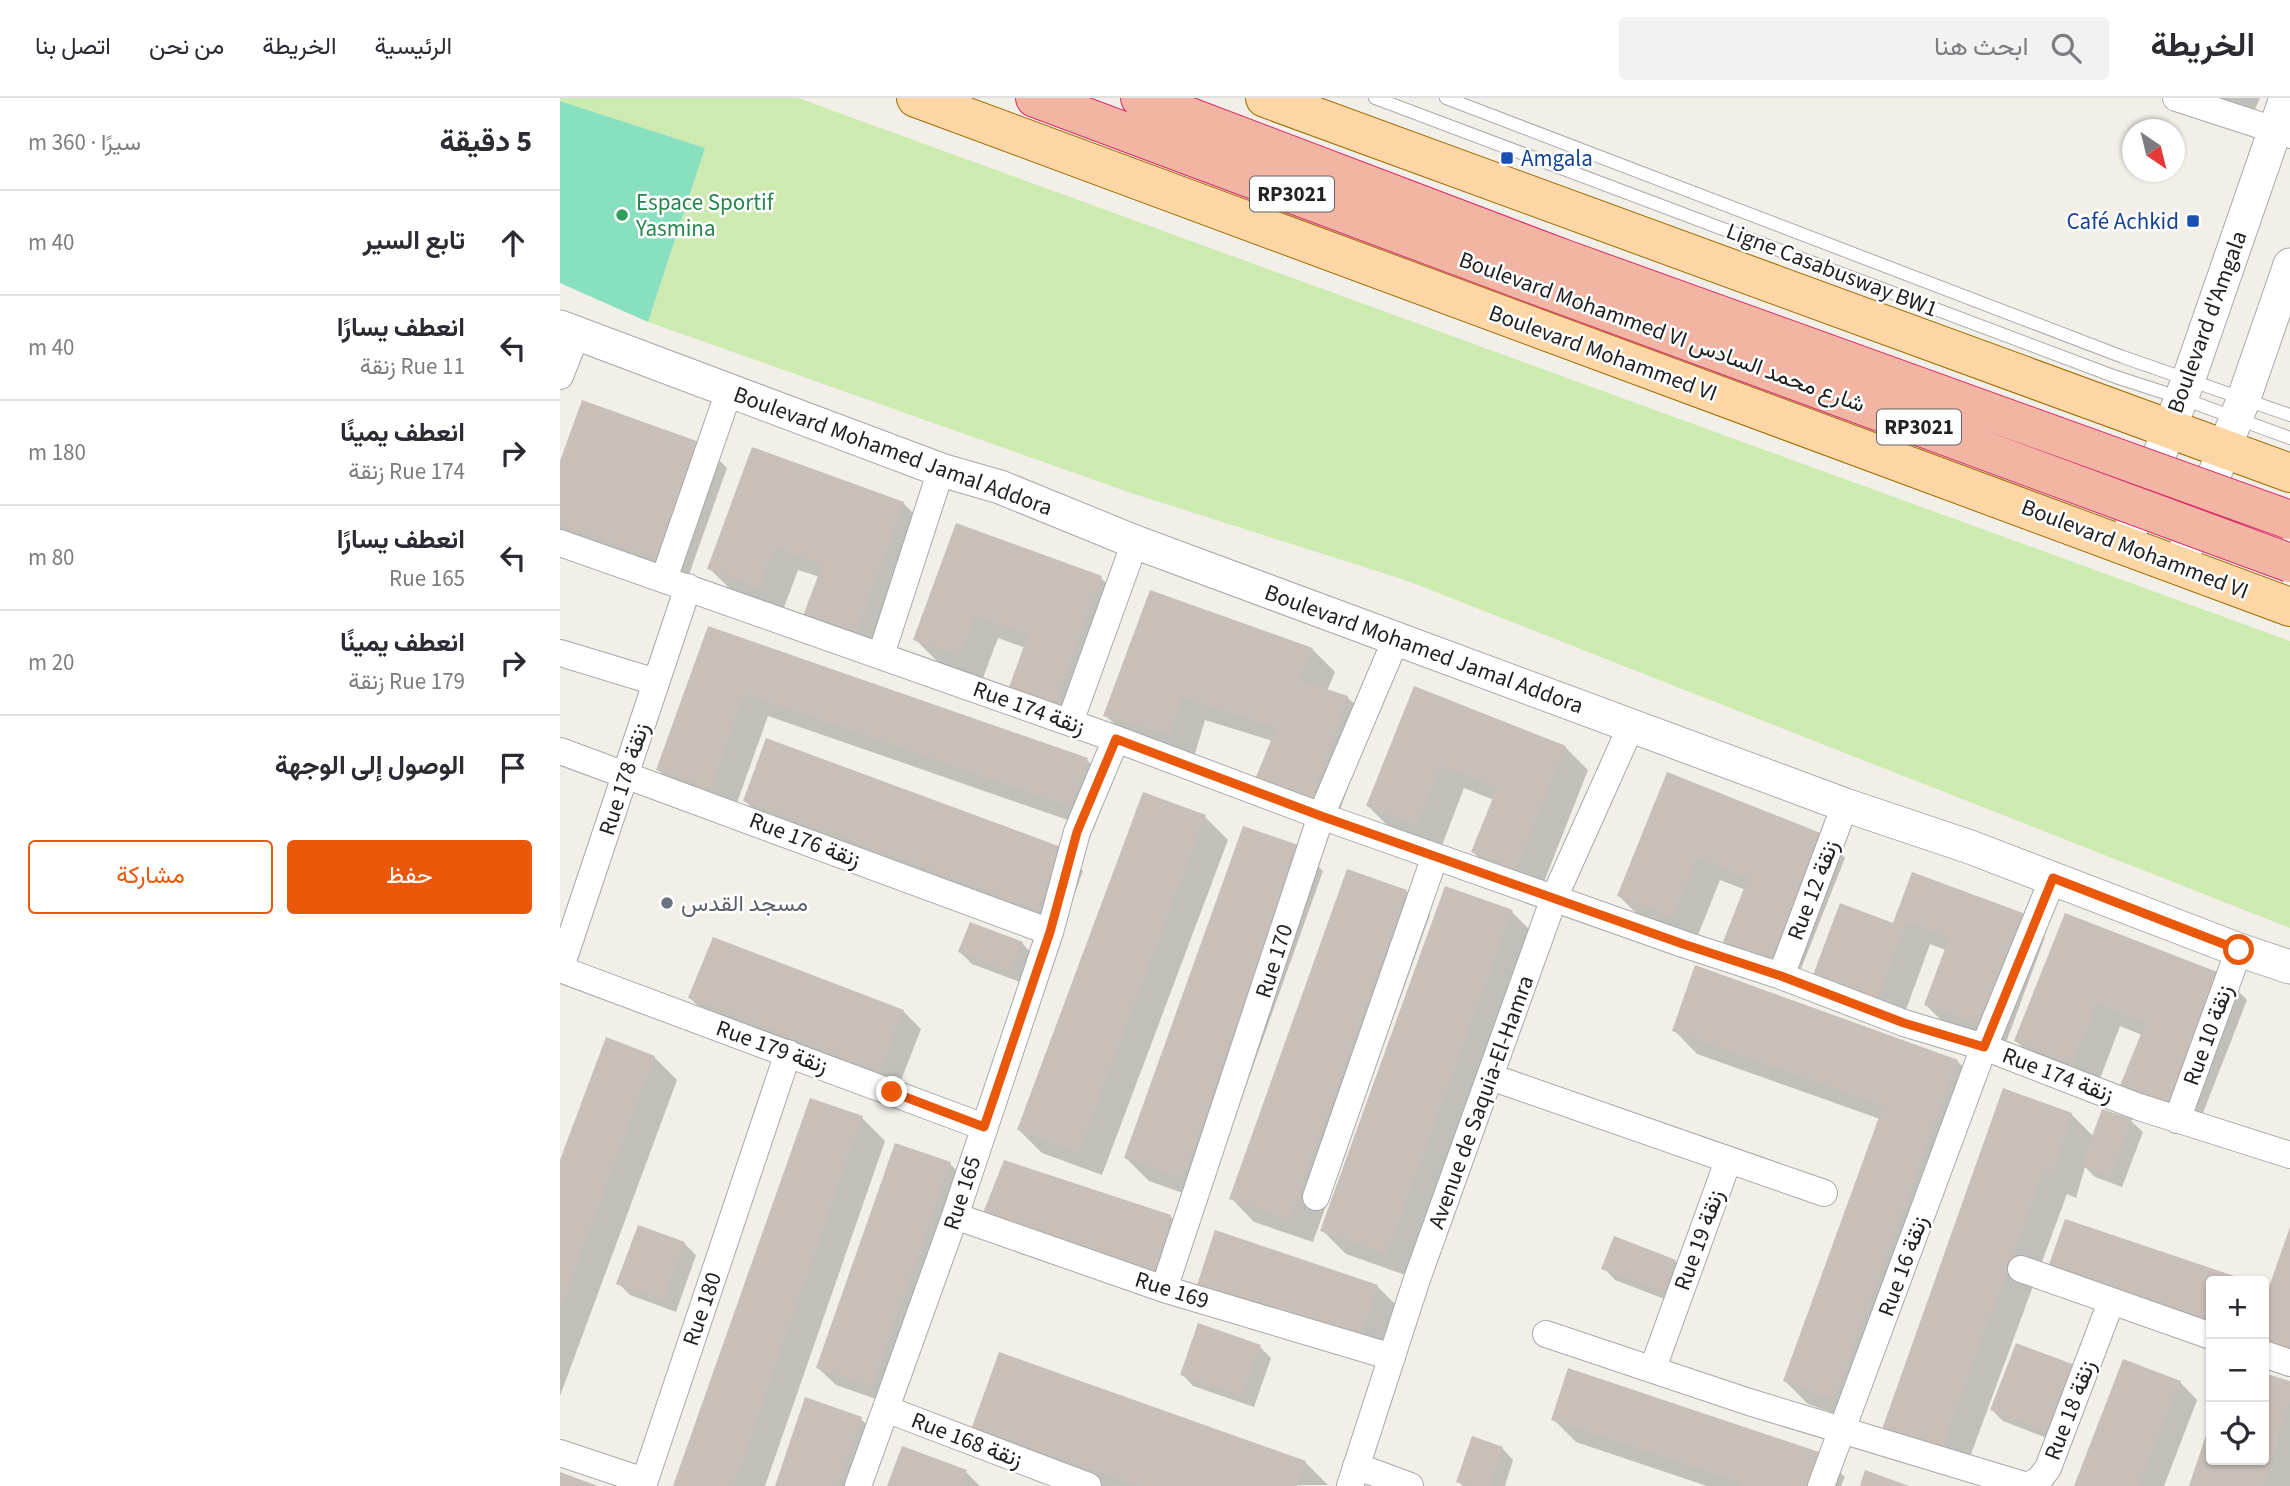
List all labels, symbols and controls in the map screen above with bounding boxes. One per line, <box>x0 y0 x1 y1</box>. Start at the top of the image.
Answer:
search box <box>1619 17 2109 80</box>
text: الخريطة <box>2151 22 2255 69</box>
text: ابحث هنا <box>1934 28 2029 65</box>
text: اتصل بنا <box>35 29 111 64</box>
text: من نحن <box>149 29 224 64</box>
text: الخريطة <box>262 29 337 64</box>
text: الرئيسية <box>375 29 452 64</box>
icon: search <box>2047 29 2085 67</box>
north arrow <box>2122 119 2185 182</box>
text: 5 دقيقة <box>439 120 532 163</box>
text: سيرًا · 360 m <box>28 126 141 159</box>
place label: Amgala <box>1521 142 1593 175</box>
marker: Amgala <box>1499 150 1515 166</box>
road number: RP3021 <box>1250 176 1334 212</box>
place label: Espace Sportif Yasmina <box>635 186 775 245</box>
place label: Café Achkid <box>2066 205 2179 238</box>
marker: Espace Sportif Yasmina <box>614 207 630 223</box>
marker: Café Achkid <box>2185 213 2201 229</box>
street label: Ligne Casabusway BW1 <box>1722 214 1942 326</box>
text: تابع السير <box>363 222 465 259</box>
icon: ahead <box>494 224 532 262</box>
text: 40 m <box>28 226 75 259</box>
street label: Boulevard d'Amgala <box>2159 226 2255 418</box>
street label: Boulevard Mohammed VI شارع محمد السادس <box>1455 246 1869 418</box>
street label: Boulevard Mohammed VI <box>1485 299 1721 407</box>
text: انعطف يسارًا <box>337 309 465 346</box>
icon: left <box>494 329 532 367</box>
text: 40 m <box>28 331 75 364</box>
text: Rue 11 زنقة <box>360 350 465 383</box>
street label: Boulevard Mohamed Jamal Addora <box>729 378 1057 524</box>
road number: RP3021 <box>1877 410 1961 444</box>
text: انعطف يمينًا <box>340 414 465 451</box>
icon: right <box>494 434 532 472</box>
text: 180 m <box>28 436 86 469</box>
text: Rue 174 زنقة <box>348 455 465 488</box>
street label: Boulevard Mohammed VI <box>2017 490 2253 608</box>
text: انعطف يسارًا <box>337 521 465 558</box>
icon: left <box>494 539 532 577</box>
text: 80 m <box>28 541 75 574</box>
text: Rue 165 <box>389 562 465 595</box>
street label: Boulevard Mohamed Jamal Addora <box>1260 576 1588 722</box>
text: انعطف يمينًا <box>340 624 465 661</box>
icon: right <box>494 644 532 682</box>
text: 20 m <box>28 646 75 679</box>
text: Rue 179 زنقة <box>348 665 465 698</box>
street label: Rue 174 زنقة <box>969 673 1089 743</box>
street label: Rue 178 زنقة <box>590 718 658 840</box>
text: الوصول إلى الوجهة <box>275 747 465 784</box>
icon: arrive <box>494 749 532 787</box>
street label: Rue 176 زنقة <box>745 804 865 876</box>
street label: Rue 12 زنقة <box>1779 835 1847 945</box>
button: مشاركة <box>28 840 273 914</box>
button: حفظ <box>287 840 532 914</box>
place label: مسجد القدس <box>681 887 808 920</box>
marker: مسجد القدس <box>659 895 675 911</box>
street label: Rue 170 <box>1247 920 1301 1002</box>
route start <box>2223 934 2254 965</box>
street label: Avenue de Saquia-El-Hamra <box>1420 971 1542 1233</box>
street label: Rue 10 زنقة <box>2174 980 2242 1090</box>
street label: Rue 179 زنقة <box>712 1012 832 1082</box>
street label: Rue 174 زنقة <box>1998 1039 2118 1111</box>
route end <box>876 1076 907 1107</box>
street label: Rue 165 <box>935 1152 989 1234</box>
street label: Rue 19 زنقة <box>1665 1185 1733 1295</box>
street label: Rue 16 زنقة <box>1869 1211 1937 1321</box>
street label: Rue 169 <box>1131 1263 1213 1317</box>
street label: Rue 180 <box>674 1268 730 1350</box>
map controls <box>2206 1276 2269 1465</box>
button: + <box>2206 1276 2269 1339</box>
button: − <box>2206 1339 2269 1402</box>
street label: Rue 18 زنقة <box>2036 1355 2104 1465</box>
button: locate <box>2206 1402 2269 1465</box>
street label: Rue 168 زنقة <box>907 1404 1027 1476</box>

